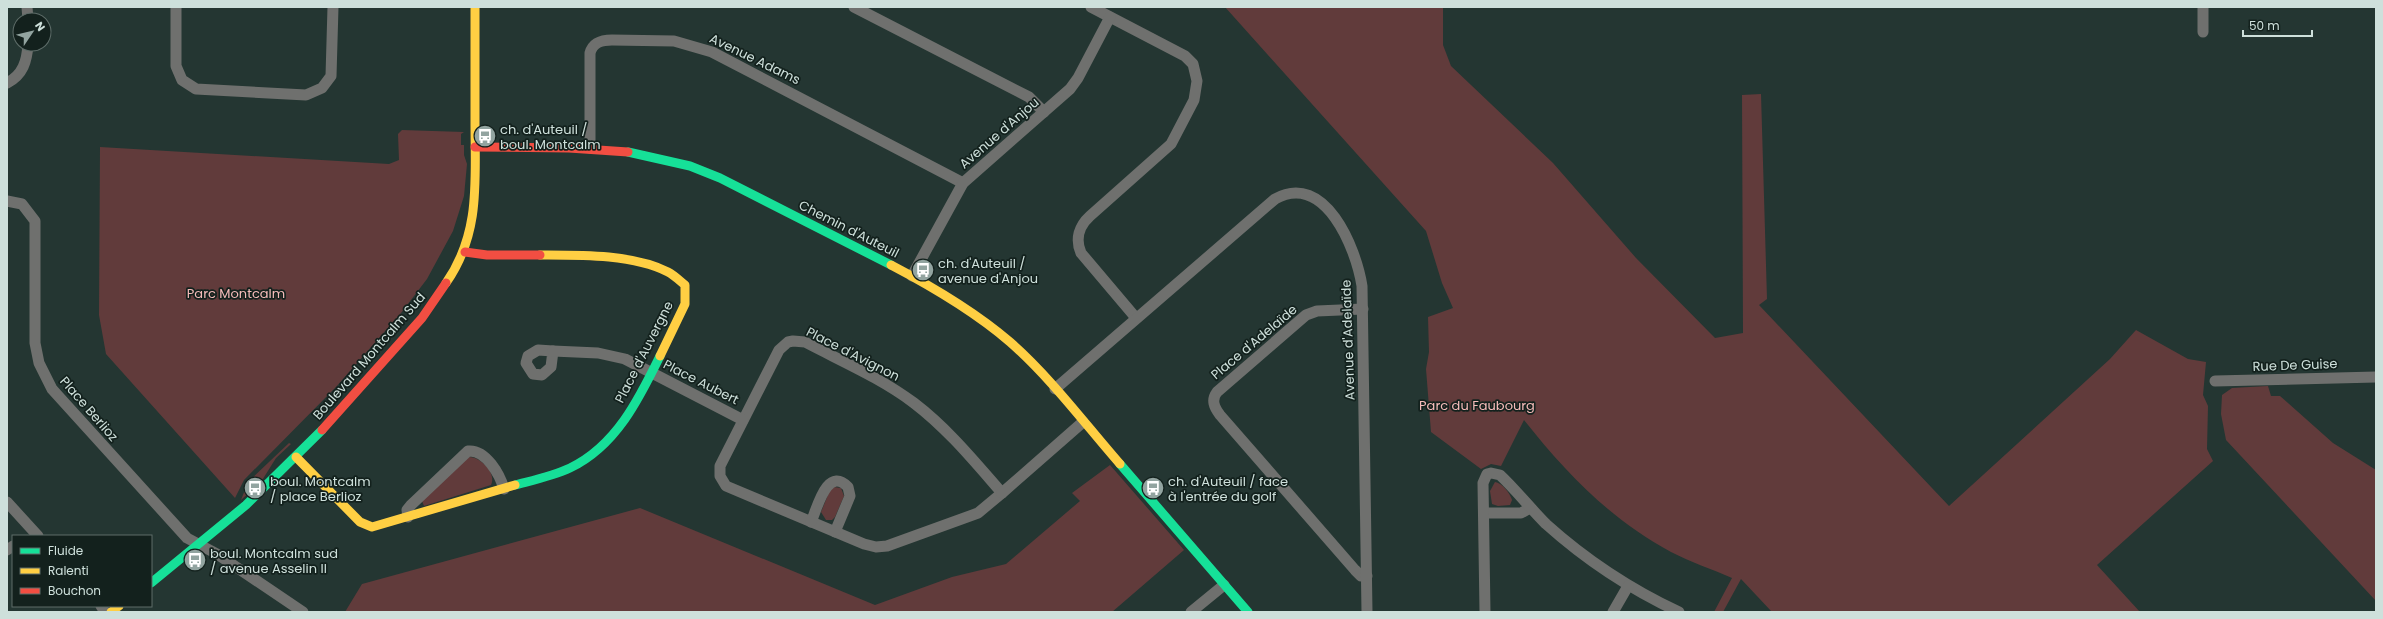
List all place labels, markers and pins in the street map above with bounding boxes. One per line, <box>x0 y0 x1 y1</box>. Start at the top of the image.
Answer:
place label: ch. d'Auteuil / boul. Montcalm <box>500 120 601 154</box>
bus stop icon: ch. d'Auteuil / boul. Montcalm <box>472 123 498 149</box>
place label: ch. d'Auteuil / avenue d'Anjou <box>938 254 1038 288</box>
bus stop icon: ch. d'Auteuil / avenue d'Anjou <box>910 257 936 283</box>
place label: boul. Montcalm / place Berlioz <box>270 472 371 506</box>
place label: ch. d'Auteuil / face à l'entrée du golf <box>1168 472 1288 506</box>
bus stop icon: boul. Montcalm / place Berlioz <box>242 475 268 501</box>
bus stop icon: ch. d'Auteuil / face à l'entrée du golf <box>1140 475 1166 501</box>
place label: boul. Montcalm sud / avenue Asselin II <box>210 544 338 578</box>
bus stop icon: boul. Montcalm sud / avenue Asselin II <box>182 547 208 573</box>

